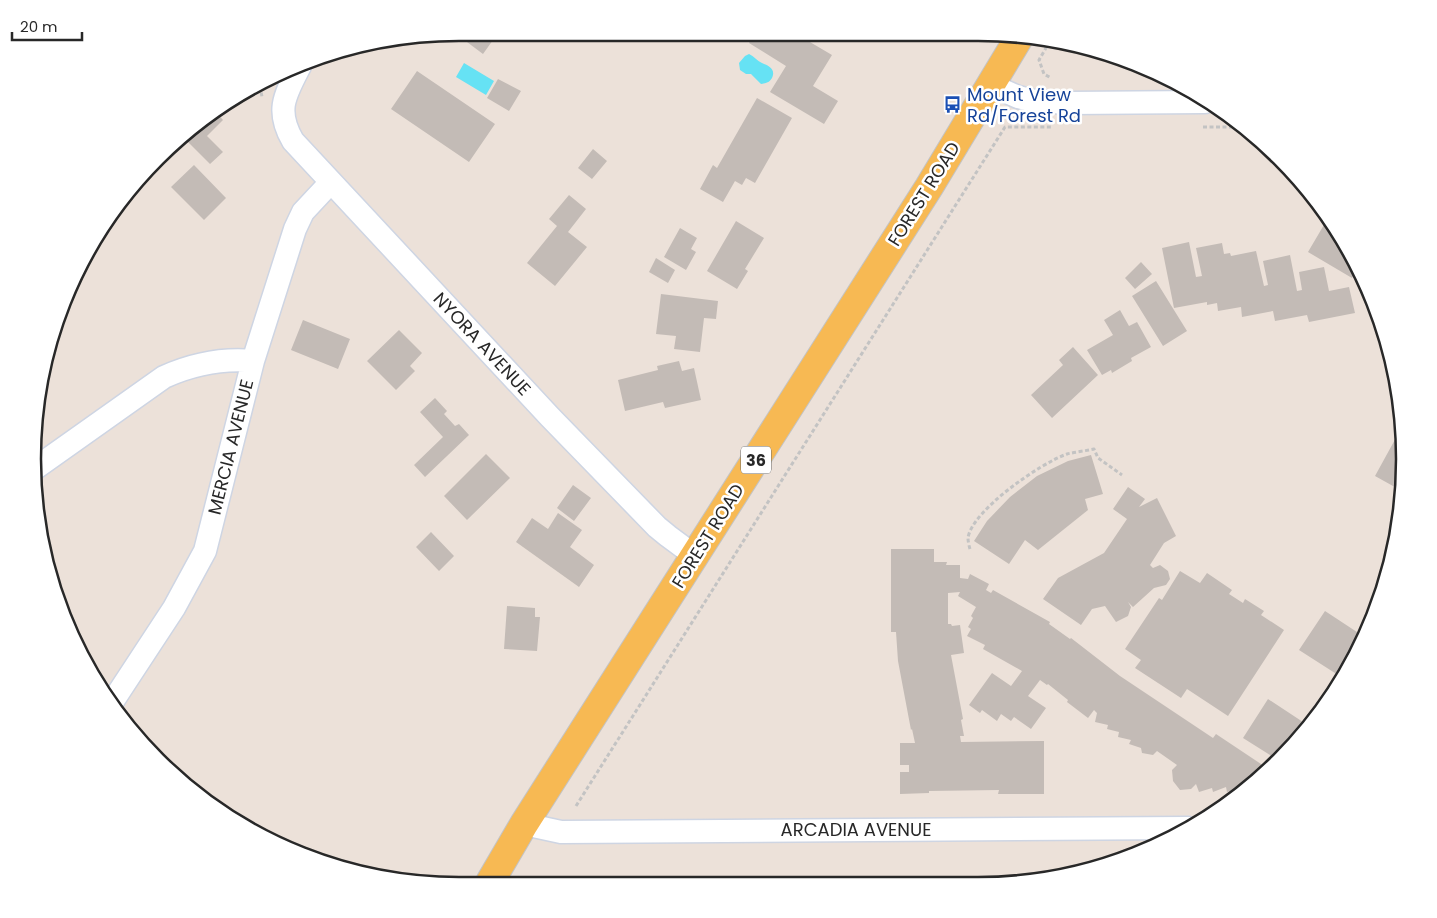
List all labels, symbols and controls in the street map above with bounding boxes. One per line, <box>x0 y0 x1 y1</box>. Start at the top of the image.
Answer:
scale bar <box>12 10 82 42</box>
text: 20 m <box>20 16 58 37</box>
place label: Mount View Rd/Forest Rd <box>967 82 1081 128</box>
bus stop icon: Mount View Rd/Forest Rd <box>943 95 963 115</box>
street label: FOREST ROAD <box>882 137 966 251</box>
street label: NYORA AVENUE <box>428 287 537 401</box>
street label: MERCIA AVENUE <box>202 377 259 517</box>
road number: 36 <box>741 446 771 474</box>
street label: FOREST ROAD <box>666 479 750 593</box>
street label: ARCADIA AVENUE <box>781 817 931 842</box>

